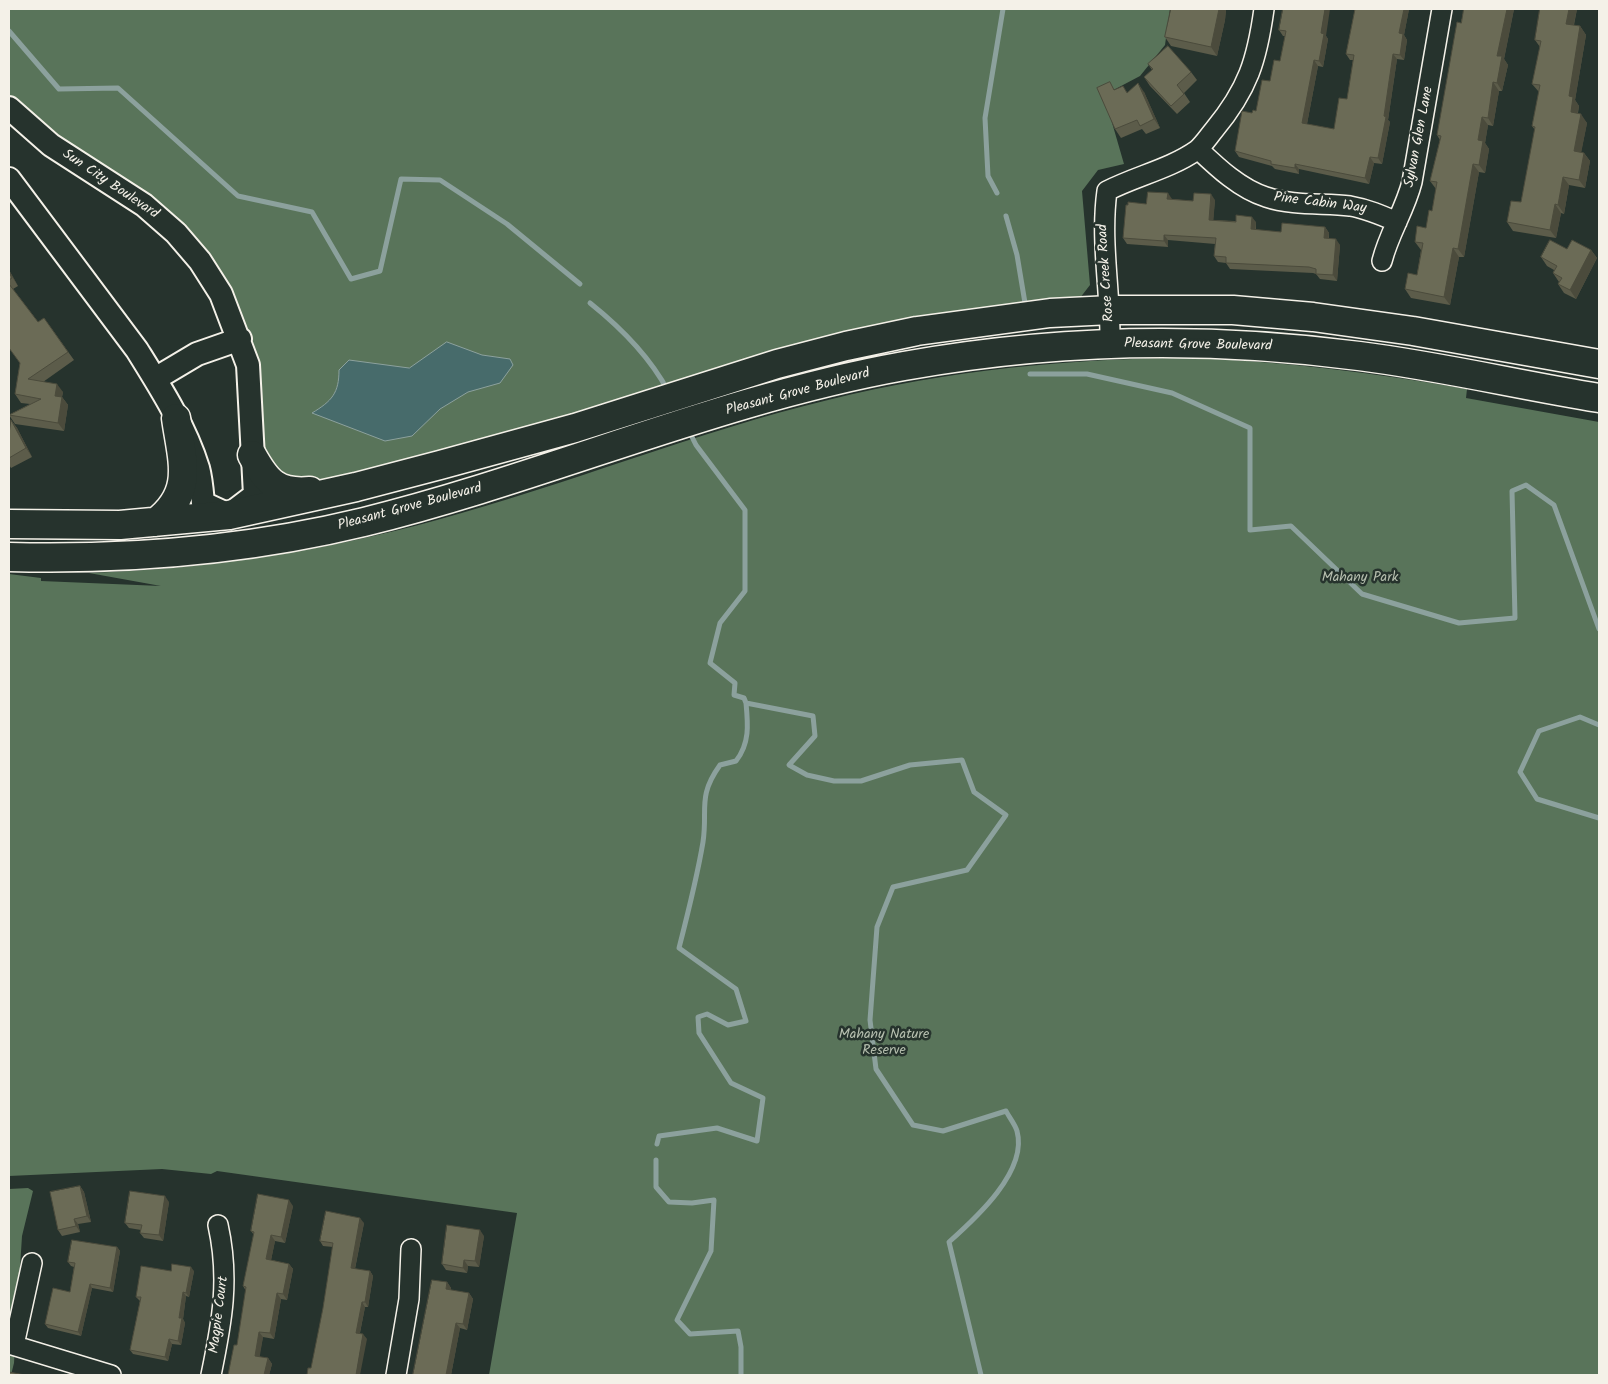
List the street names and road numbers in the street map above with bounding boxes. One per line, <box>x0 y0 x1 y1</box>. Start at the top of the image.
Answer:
street label: Sylvan Glen Lane <box>1402 85 1438 189</box>
street label: Sun City Boulevard <box>59 147 161 223</box>
street label: Pine Cabin Way <box>1273 190 1367 218</box>
street label: Rose Creek Road <box>1095 223 1119 323</box>
street label: Pleasant Grove Boulevard <box>1124 336 1272 356</box>
street label: Pleasant Grove Boulevard <box>724 366 872 420</box>
street label: Pleasant Grove Boulevard <box>336 481 484 535</box>
street label: Magpie Court <box>207 1275 233 1355</box>

